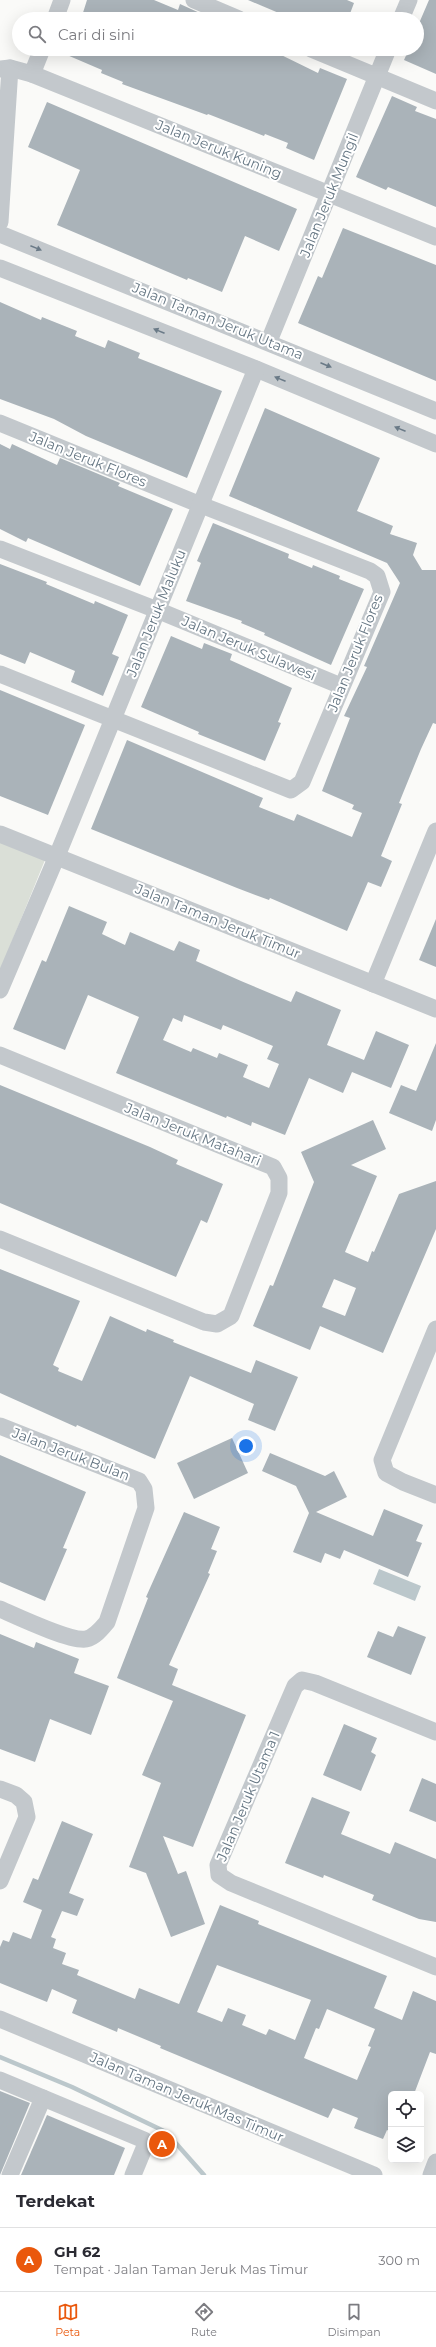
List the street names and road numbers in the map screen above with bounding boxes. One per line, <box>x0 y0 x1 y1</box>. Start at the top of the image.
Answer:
street label: Jalan Jeruk Kuning <box>152 115 285 183</box>
street label: Jalan Jeruk Mungil <box>295 130 362 261</box>
street label: Jalan Taman Jeruk Utama <box>129 278 306 364</box>
street label: Jalan Jeruk Flores <box>26 427 150 491</box>
street label: Jalan Jeruk Maluku <box>122 547 190 680</box>
street label: Jalan Jeruk Flores <box>323 591 387 715</box>
street label: Jalan Jeruk Sulawesi <box>178 611 319 684</box>
street label: Jalan Taman Jeruk Timur <box>132 879 304 963</box>
street label: Jalan Jeruk Matahari <box>121 1098 264 1170</box>
street label: Jalan Jeruk Bulan <box>9 1423 132 1485</box>
street label: Jalan Jeruk Utama 1 <box>212 1728 284 1865</box>
street label: Jalan Taman Jeruk Mas Timur <box>86 2048 287 2146</box>

